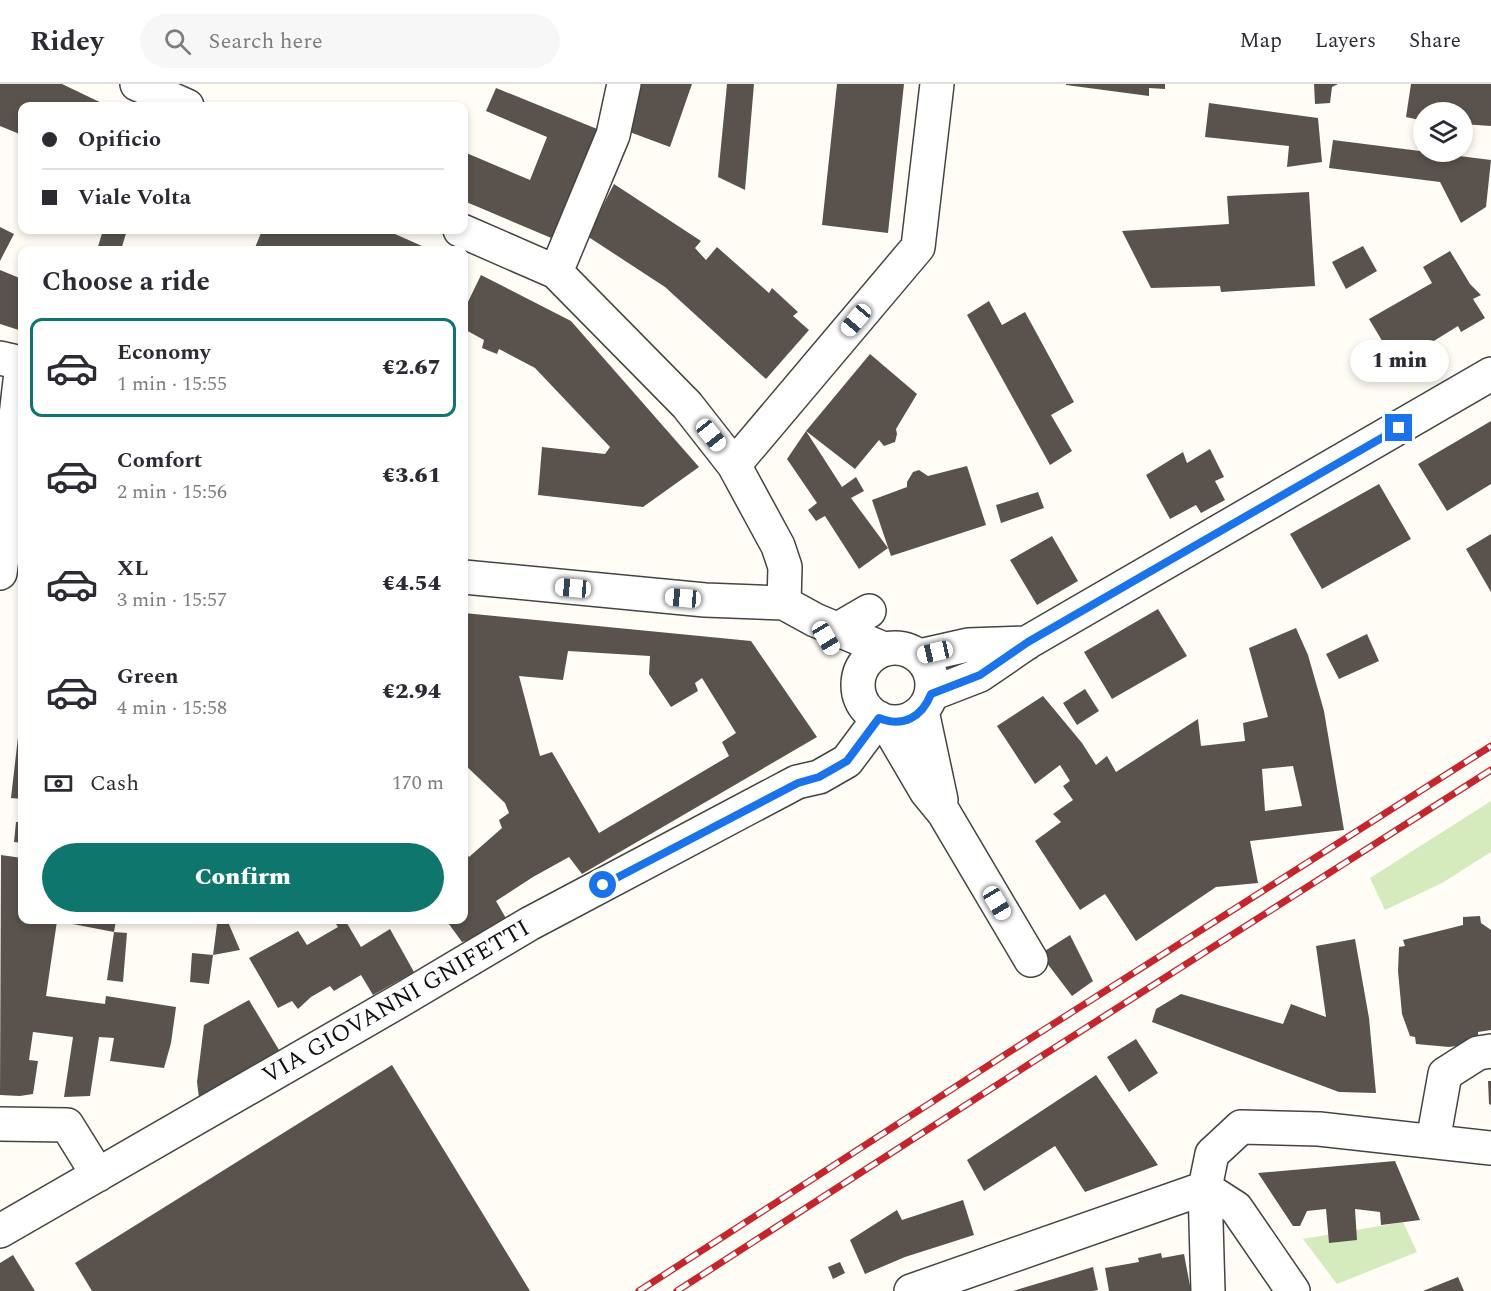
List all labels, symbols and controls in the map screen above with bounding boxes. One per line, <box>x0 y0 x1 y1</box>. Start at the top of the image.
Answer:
search box <box>140 14 560 68</box>
text: Ridey <box>30 20 104 63</box>
icon: search <box>161 25 194 58</box>
text: Search here <box>209 25 323 58</box>
text: Map <box>1240 25 1282 57</box>
text: Layers <box>1315 25 1376 57</box>
text: Share <box>1409 25 1461 57</box>
map controls <box>1413 102 1473 162</box>
button: layers <box>1413 102 1473 162</box>
text: Opificio <box>78 123 161 156</box>
text: Viale Volta <box>78 181 191 214</box>
text: Choose a ride <box>42 261 210 303</box>
car <box>838 300 874 340</box>
text: Economy <box>117 336 210 369</box>
icon: car <box>45 341 99 395</box>
callout: 1 min <box>1350 341 1448 383</box>
text: 1 min <box>1372 346 1427 376</box>
text: €2.67 <box>382 351 441 384</box>
text: 1 min · 15:55 <box>117 369 227 399</box>
route end <box>1385 414 1412 441</box>
car <box>693 415 729 455</box>
text: Comfort <box>117 444 202 477</box>
icon: car <box>45 449 99 503</box>
text: €3.61 <box>382 459 441 492</box>
text: 2 min · 15:56 <box>117 477 227 507</box>
text: XL <box>117 552 148 585</box>
icon: car <box>45 557 99 611</box>
text: €4.54 <box>382 567 441 600</box>
car <box>554 577 592 599</box>
text: 3 min · 15:57 <box>117 585 227 615</box>
car <box>664 587 702 609</box>
car <box>809 618 843 658</box>
car <box>915 639 955 665</box>
text: Green <box>117 660 179 693</box>
icon: car <box>45 665 99 719</box>
text: €2.94 <box>382 675 441 708</box>
text: 4 min · 15:58 <box>117 693 227 723</box>
icon: cash <box>42 767 75 800</box>
text: Cash <box>90 767 139 800</box>
text: 170 m <box>392 768 444 798</box>
button: Confirm <box>42 843 444 912</box>
route start <box>589 871 616 898</box>
car <box>980 883 1014 923</box>
street label: VIA GIOVANNI GNIFETTI <box>255 910 537 1094</box>

